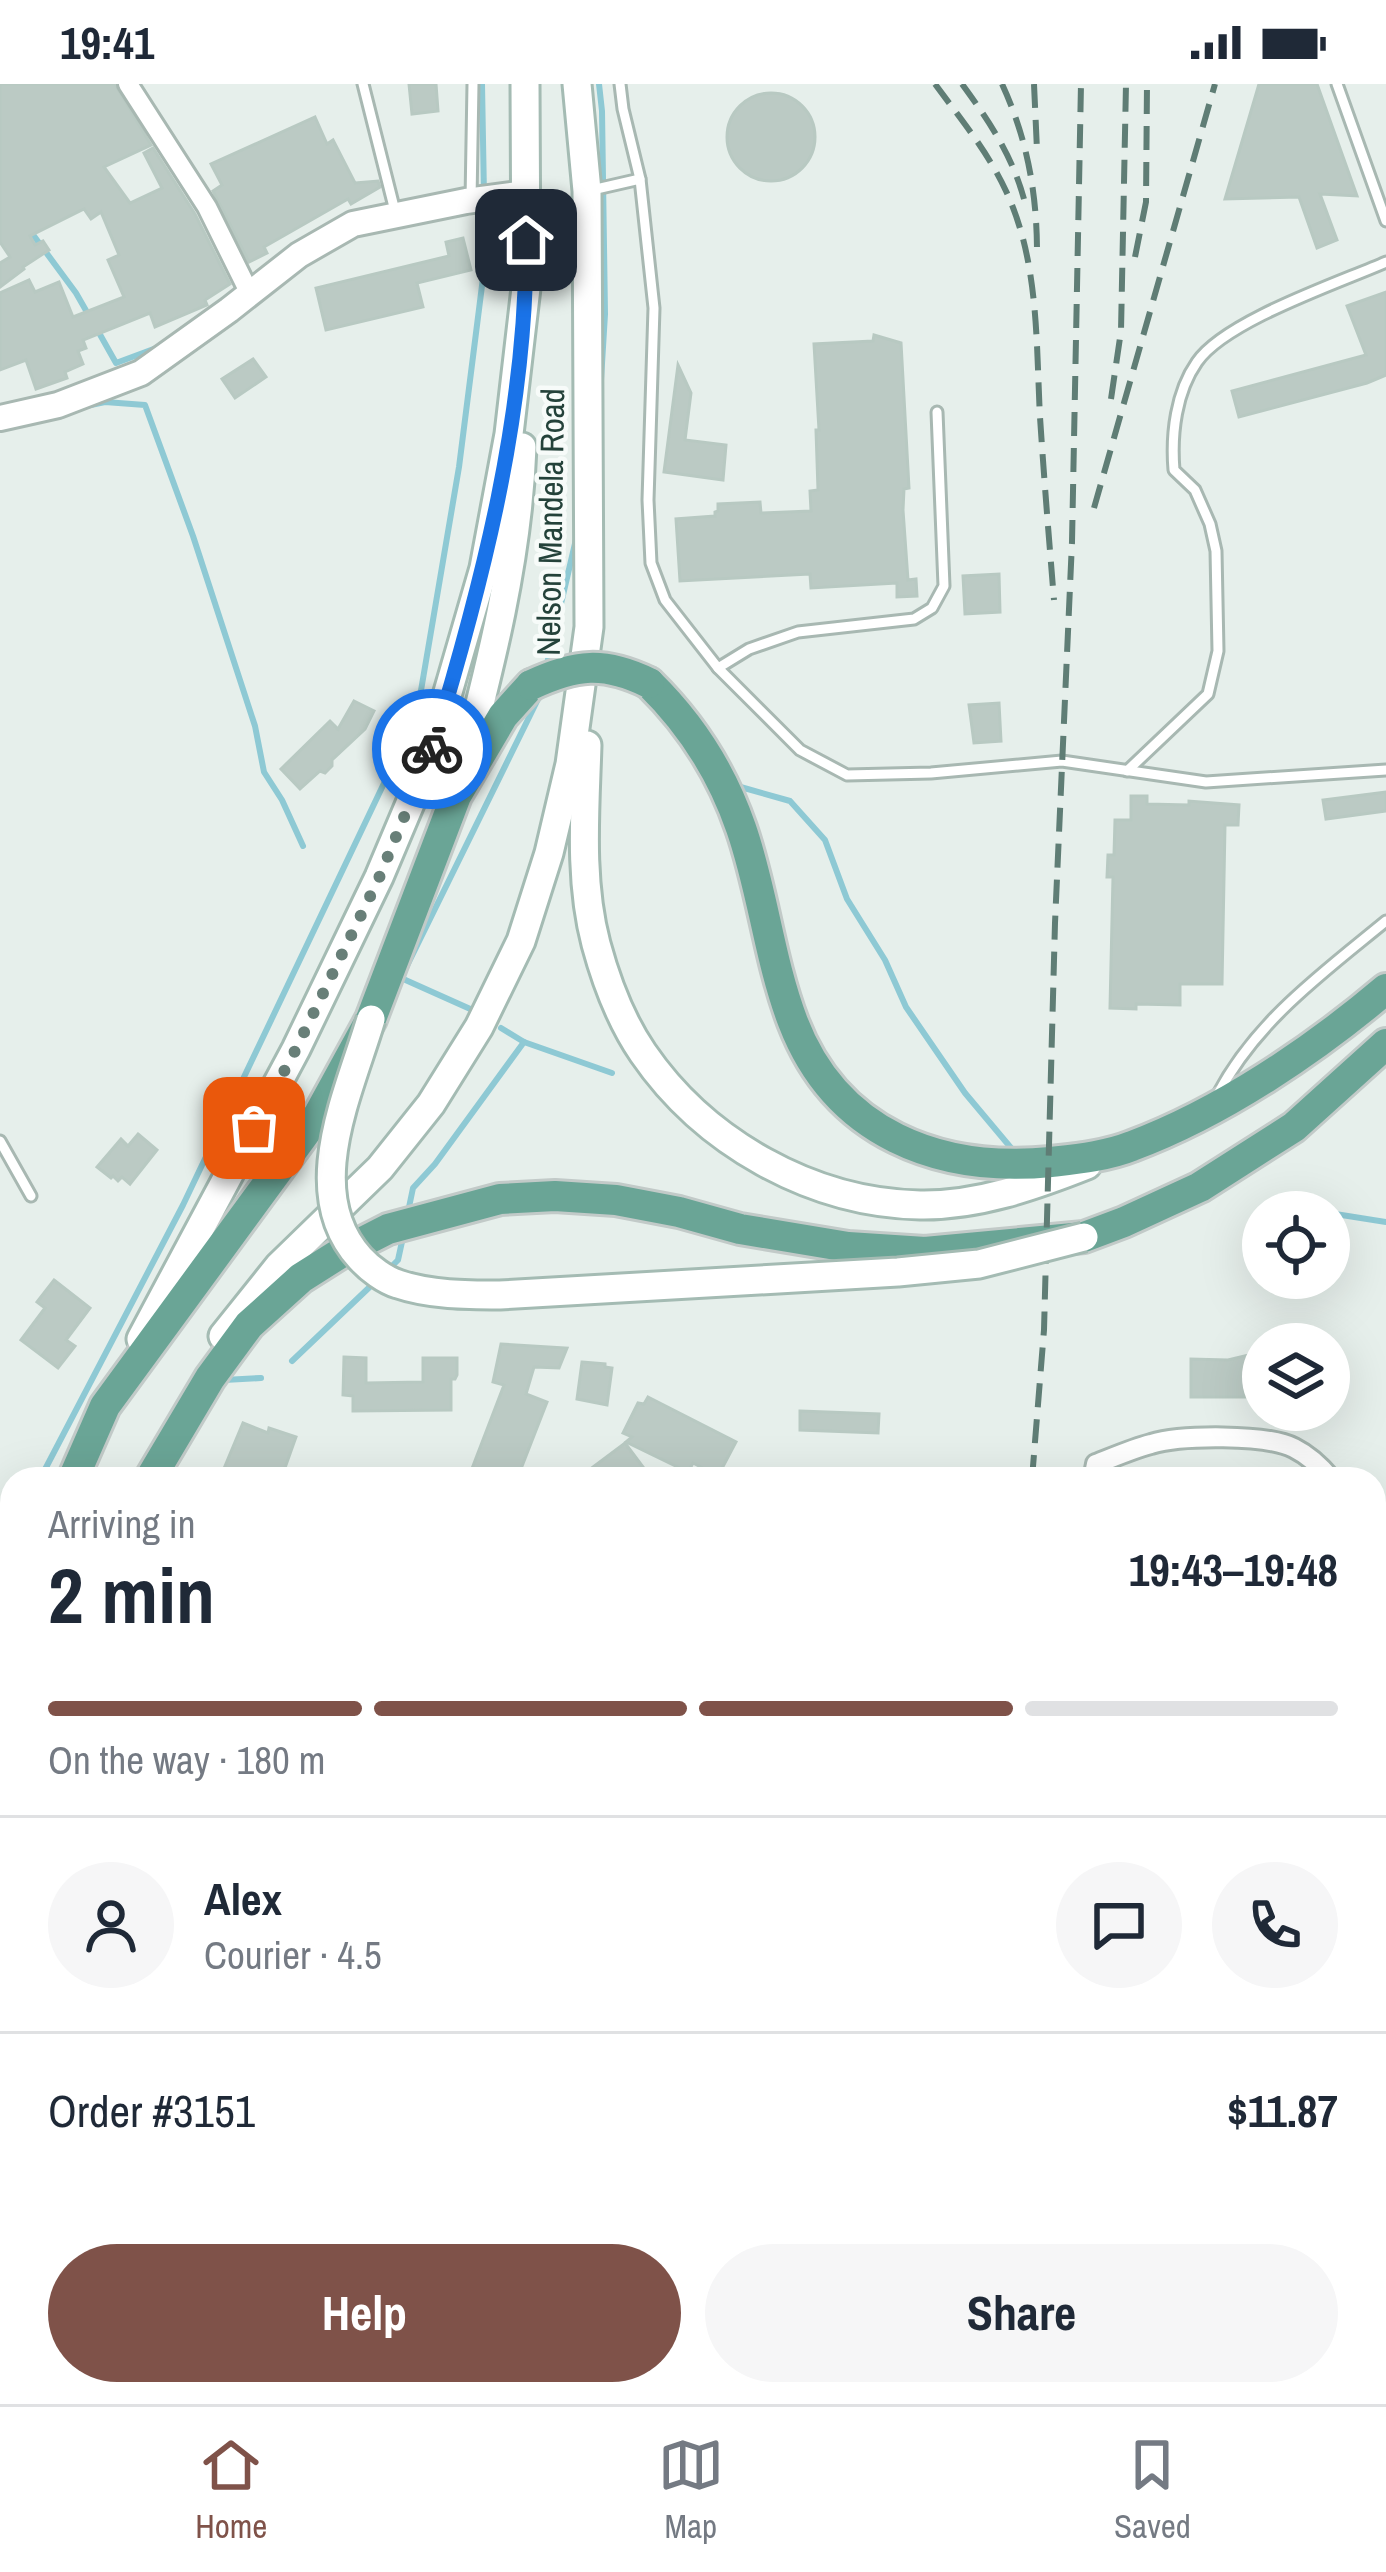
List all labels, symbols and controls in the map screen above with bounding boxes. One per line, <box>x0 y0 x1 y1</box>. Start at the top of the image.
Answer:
text: 19:41 <box>60 12 154 73</box>
pin <box>475 189 577 291</box>
icon: home <box>493 207 559 273</box>
street label: Nelson Mandela Road <box>526 388 574 656</box>
courier <box>372 689 492 809</box>
icon: bike <box>399 716 465 782</box>
pin <box>203 1077 305 1179</box>
icon: bag <box>221 1095 287 1161</box>
map controls <box>1242 1191 1350 1431</box>
button: locate <box>1242 1191 1350 1299</box>
button: layers <box>1242 1323 1350 1431</box>
text: Arriving in <box>48 1498 196 1550</box>
text: 19:43–19:48 <box>1129 1539 1338 1600</box>
text: 2 min <box>48 1542 215 1647</box>
text: On the way · 180 m <box>48 1734 325 1786</box>
button: person <box>48 1862 174 1988</box>
button: chat <box>1056 1862 1182 1988</box>
button: phone <box>1212 1862 1338 1988</box>
text: Alex <box>204 1868 282 1929</box>
text: Courier · 4.5 <box>204 1929 382 1981</box>
text: Order #3151 <box>48 2080 255 2141</box>
text: $11.87 <box>1227 2080 1338 2141</box>
button: Help <box>48 2244 681 2382</box>
button: Share <box>705 2244 1338 2382</box>
tab: Home <box>195 2432 267 2548</box>
tab: Map <box>658 2432 724 2548</box>
tab: Saved <box>1114 2432 1191 2548</box>

